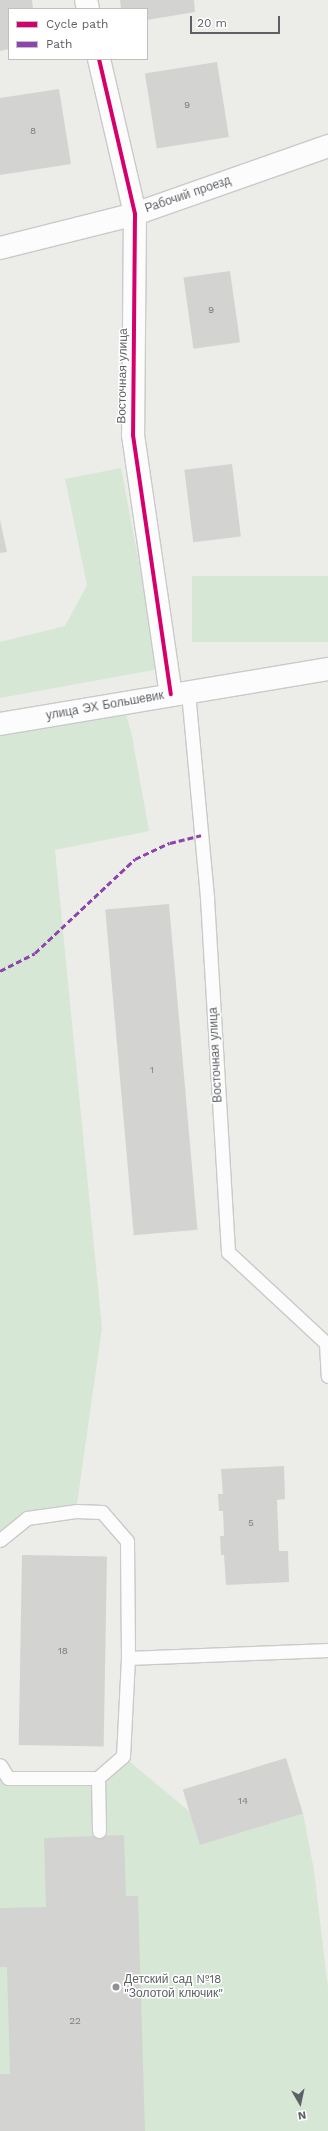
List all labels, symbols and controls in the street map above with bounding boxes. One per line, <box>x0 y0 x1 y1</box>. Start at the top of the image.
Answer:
legend <box>8 8 148 60</box>
scale bar <box>192 8 282 34</box>
text: 20 m <box>197 16 227 30</box>
text: Cycle path <box>46 17 108 31</box>
text: Path <box>46 37 72 51</box>
house number: 9 <box>184 99 190 111</box>
house number: 8 <box>30 125 36 137</box>
street label: Рабочий проезд <box>143 174 233 216</box>
house number: 9 <box>208 304 214 316</box>
street label: Восточная улица <box>115 328 131 424</box>
street label: улица ЭХ Большевик <box>45 689 165 723</box>
street label: Восточная улица <box>206 1007 226 1103</box>
house number: 1 <box>150 1064 154 1076</box>
house number: 5 <box>248 1517 254 1529</box>
house number: 18 <box>58 1645 68 1657</box>
house number: 14 <box>238 1795 248 1807</box>
place label: Детский сад №18 "Золотой ключик" <box>124 1973 223 2001</box>
marker: Детский сад №18 "Золотой ключик" <box>111 1982 121 1992</box>
house number: 22 <box>69 2015 81 2027</box>
north arrow <box>280 2083 320 2123</box>
text: N <box>297 2108 307 2122</box>

